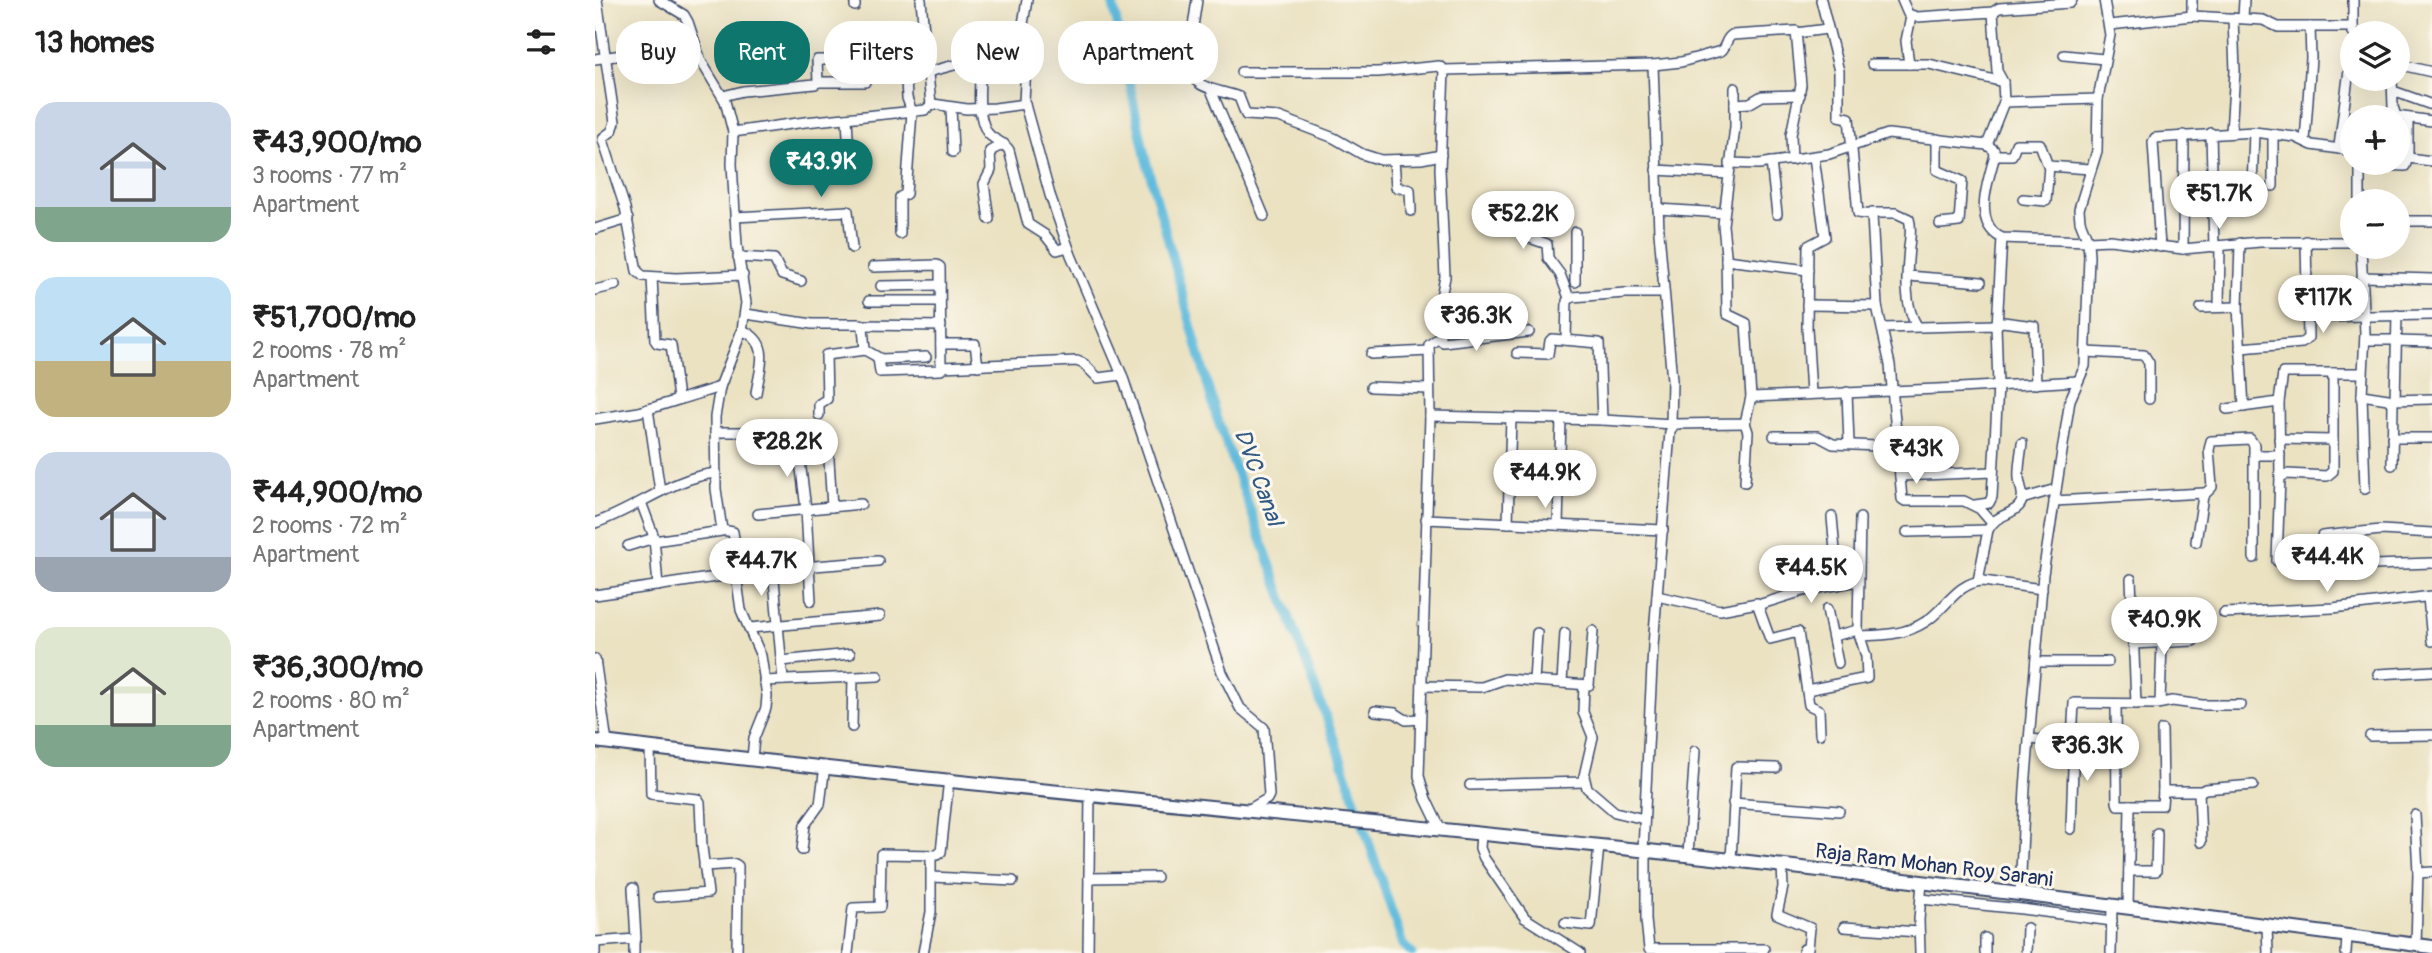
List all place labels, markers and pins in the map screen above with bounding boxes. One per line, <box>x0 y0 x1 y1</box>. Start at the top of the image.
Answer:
pin: ₹43.9K <box>764 140 878 199</box>
pin: ₹51.7K <box>2162 172 2276 231</box>
pin: ₹52.2K <box>1466 191 1580 251</box>
pin: ₹117K <box>2274 276 2372 335</box>
pin: ₹36.3K <box>1419 294 1533 353</box>
pin: ₹28.2K <box>730 420 844 479</box>
pin: ₹43K <box>1875 426 1957 486</box>
pin: ₹44.9K <box>1488 450 1602 510</box>
pin: ₹44.4K <box>2270 534 2384 594</box>
pin: ₹44.7K <box>704 538 818 598</box>
pin: ₹44.5K <box>1754 546 1868 605</box>
pin: ₹40.9K <box>2107 598 2221 657</box>
pin: ₹36.3K <box>2030 724 2144 783</box>

